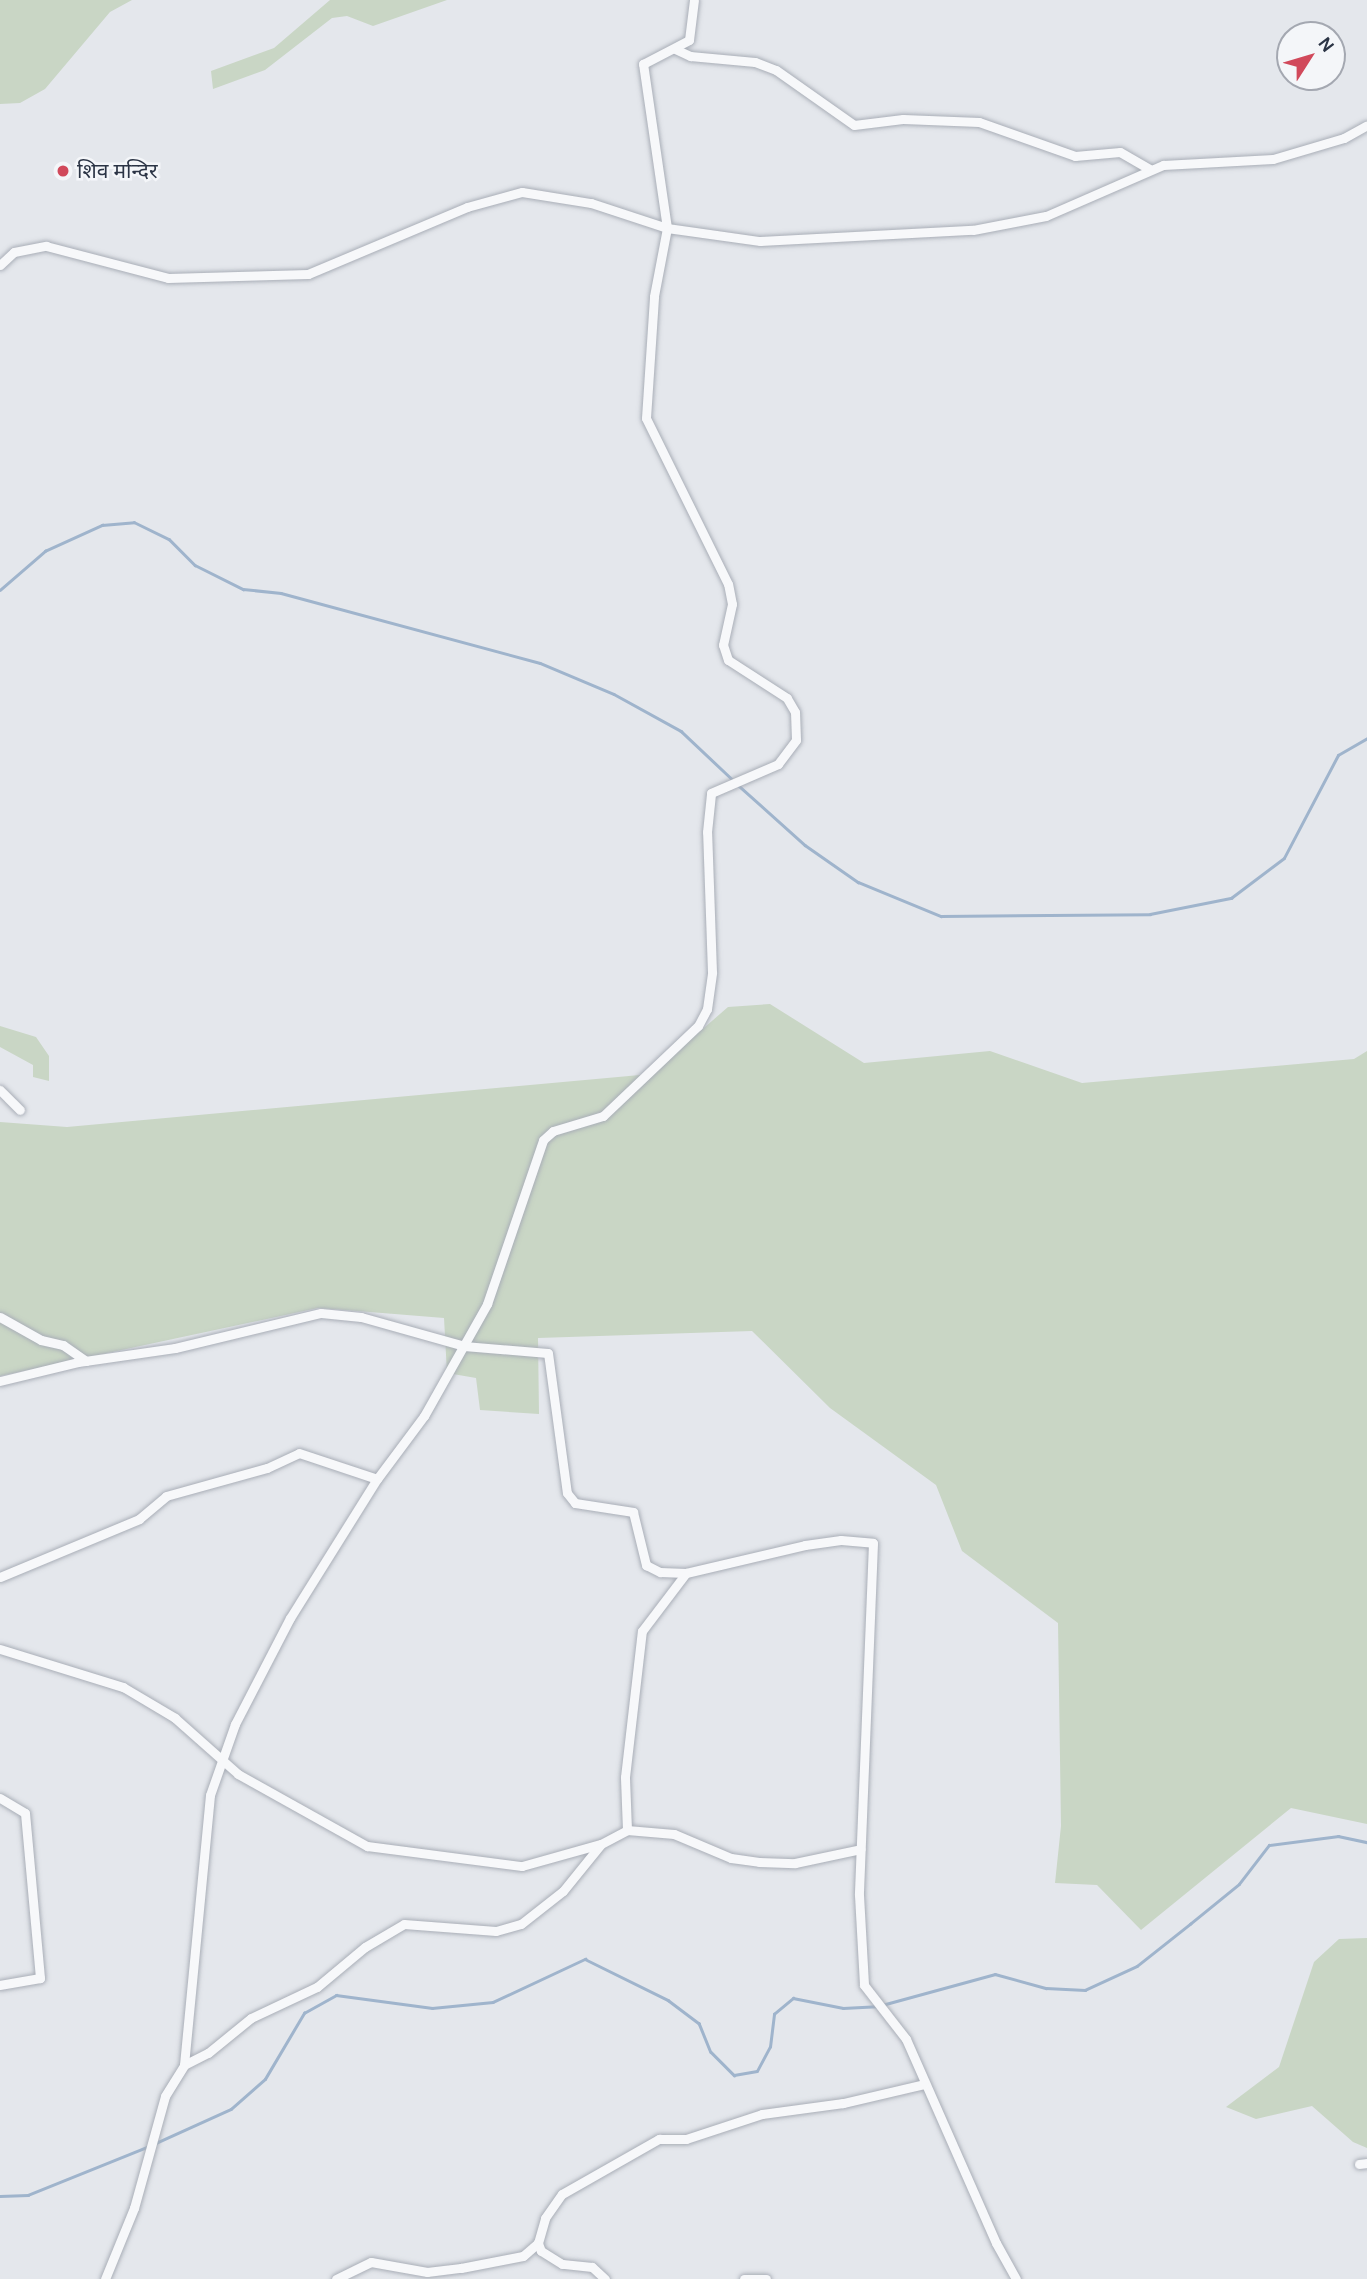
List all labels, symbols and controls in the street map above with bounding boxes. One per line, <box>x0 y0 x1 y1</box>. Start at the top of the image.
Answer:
north arrow <box>1276 21 1346 91</box>
text: N <box>1313 33 1339 57</box>
place label: शिव मन्दिर <box>77 158 158 184</box>
marker: शिव मन्दिर <box>55 163 71 179</box>

